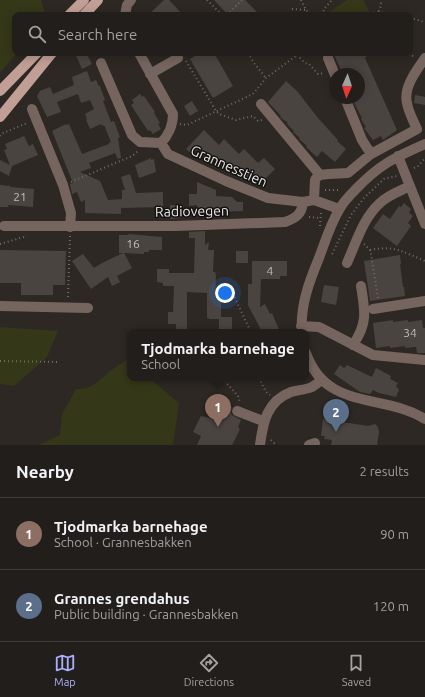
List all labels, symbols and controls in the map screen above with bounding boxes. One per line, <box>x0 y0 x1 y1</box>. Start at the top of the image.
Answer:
search box <box>12 12 413 56</box>
icon: search <box>26 23 48 45</box>
text: Search here <box>58 26 137 43</box>
north arrow <box>329 68 365 104</box>
street label: Grannesstien <box>188 142 270 190</box>
house number: 21 <box>13 190 27 203</box>
street label: Radiovegen <box>155 202 229 220</box>
house number: 16 <box>126 237 140 250</box>
house number: 4 <box>267 264 274 277</box>
your location <box>215 283 235 303</box>
house number: 34 <box>403 326 417 339</box>
popup <box>127 329 309 381</box>
text: Tjodmarka barnehage <box>141 340 295 357</box>
text: School <box>141 357 180 371</box>
pin: 1 <box>205 394 231 427</box>
pin: 2 <box>323 399 349 432</box>
text: Nearby <box>16 462 74 481</box>
text: 2 results <box>359 464 409 478</box>
text: Tjodmarka barnehage <box>54 518 208 535</box>
text: 1 <box>25 527 33 541</box>
text: 90 m <box>380 527 409 541</box>
text: School · Grannesbakken <box>54 535 192 549</box>
text: Grannes grendahus <box>54 590 189 607</box>
text: 2 <box>25 599 33 613</box>
text: 120 m <box>373 599 409 613</box>
text: Public building · Grannesbakken <box>54 607 238 621</box>
tab: Map <box>54 652 76 688</box>
tab: Directions <box>184 652 234 688</box>
tab: Saved <box>342 652 371 688</box>

